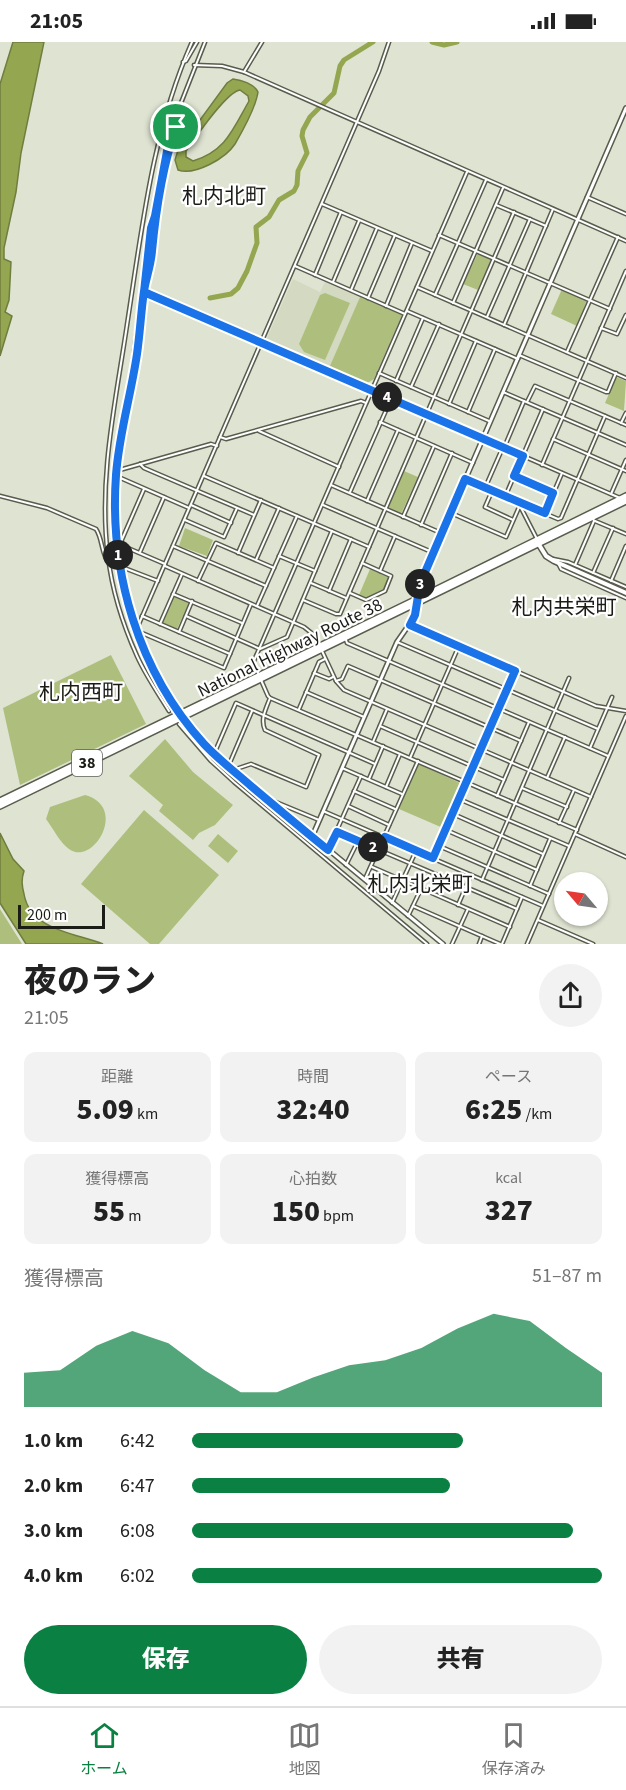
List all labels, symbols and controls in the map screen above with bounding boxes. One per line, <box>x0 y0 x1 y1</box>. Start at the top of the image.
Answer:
text: 21:05 <box>30 5 83 37</box>
pin <box>150 101 201 152</box>
icon: arrive <box>159 110 192 143</box>
district label: 札内北町 <box>182 181 266 211</box>
pin: 4 <box>372 382 402 412</box>
text: 4 <box>383 386 391 408</box>
pin: 1 <box>103 540 133 570</box>
text: 1 <box>114 544 122 566</box>
pin: 3 <box>405 569 435 599</box>
text: 3 <box>416 573 424 595</box>
street label: National Highway Route 38 <box>193 592 387 704</box>
district label: 札内共栄町 <box>512 592 617 622</box>
district label: 札内西町 <box>39 677 123 707</box>
road number: 38 <box>72 750 102 776</box>
pin: 2 <box>358 832 388 862</box>
text: 2 <box>369 836 377 858</box>
district label: 札内北栄町 <box>368 869 473 899</box>
north arrow <box>554 872 608 926</box>
map controls <box>554 872 608 926</box>
scale bar <box>18 902 105 929</box>
text: 200 m <box>27 904 67 926</box>
text: 夜のラン <box>24 958 156 1005</box>
button: share <box>539 964 602 1027</box>
text: 21:05 <box>24 1004 69 1032</box>
text: 距離 <box>101 1066 133 1088</box>
text: 時間 <box>297 1066 329 1088</box>
text: ペース <box>485 1066 532 1088</box>
text: 5.09 <box>76 1088 134 1131</box>
text: 32:40 <box>276 1088 350 1131</box>
text: 6:25 <box>465 1088 522 1131</box>
text: km <box>134 1103 158 1125</box>
text: /km <box>522 1103 552 1125</box>
text: kcal <box>495 1167 522 1189</box>
text: 獲得標高 <box>85 1168 149 1190</box>
text: 心拍数 <box>289 1168 337 1190</box>
text: 327 <box>485 1189 533 1232</box>
text: 55 <box>93 1190 125 1233</box>
text: 150 <box>272 1190 320 1233</box>
text: m <box>125 1205 142 1227</box>
text: bpm <box>320 1205 354 1227</box>
text: 51–87 m <box>532 1262 602 1290</box>
text: 獲得標高 <box>24 1265 104 1293</box>
text: 1.0 km <box>24 1427 83 1455</box>
text: 6:42 <box>120 1427 155 1455</box>
text: 2.0 km <box>24 1472 83 1500</box>
text: 6:47 <box>120 1472 155 1500</box>
text: 3.0 km <box>24 1517 83 1545</box>
text: 6:08 <box>120 1517 155 1545</box>
text: 4.0 km <box>24 1562 83 1590</box>
text: 6:02 <box>120 1562 155 1590</box>
button: 保存 <box>24 1625 307 1694</box>
button: 共有 <box>319 1625 602 1694</box>
tab: ホーム <box>80 1719 128 1780</box>
tab: 地図 <box>288 1719 321 1780</box>
tab: 保存済み <box>482 1719 546 1780</box>

